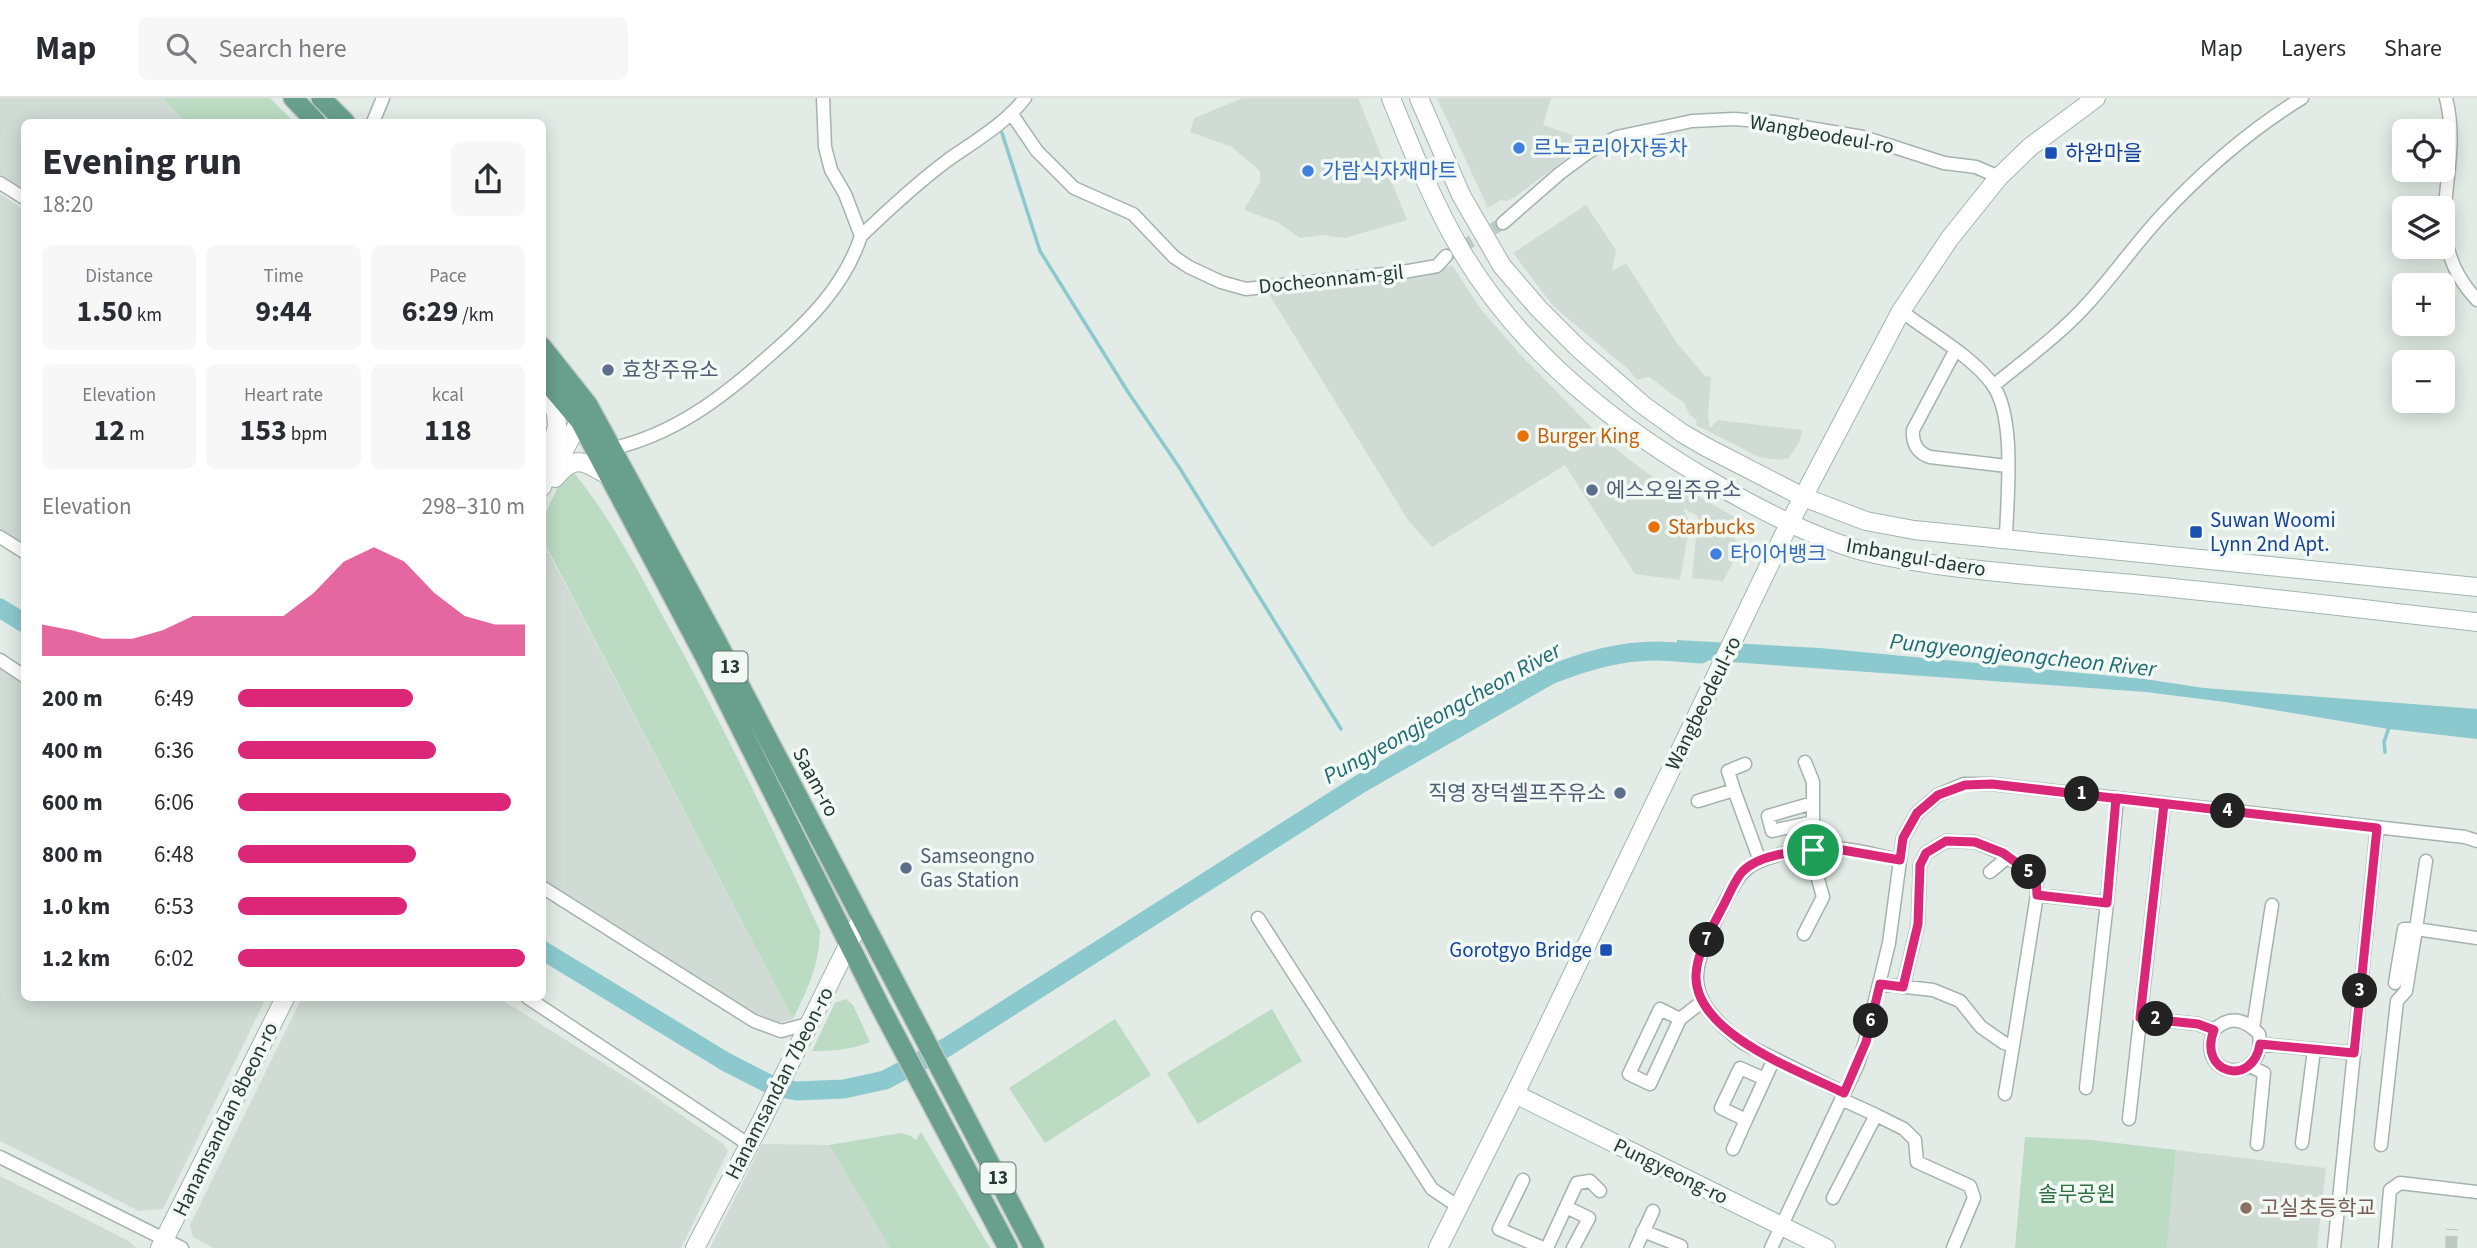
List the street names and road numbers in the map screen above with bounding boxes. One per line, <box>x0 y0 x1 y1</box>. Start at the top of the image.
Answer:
street label: Wangbeodeul-ro <box>1747 107 1897 161</box>
street label: Docheonnam-gil <box>1257 256 1405 302</box>
street label: Imbangul-daero <box>1844 530 1988 584</box>
street label: Wangbeodeul-ro <box>1657 631 1749 775</box>
road number: 13 <box>712 652 748 682</box>
street label: Saam-ro <box>785 742 847 822</box>
street label: Hanamsandan 7beon-ro <box>717 981 841 1185</box>
street label: Hanamsandan 8beon-ro <box>165 1017 285 1221</box>
street label: Pungyeong-ro <box>1609 1130 1733 1212</box>
road number: 13 <box>981 1162 1016 1194</box>

